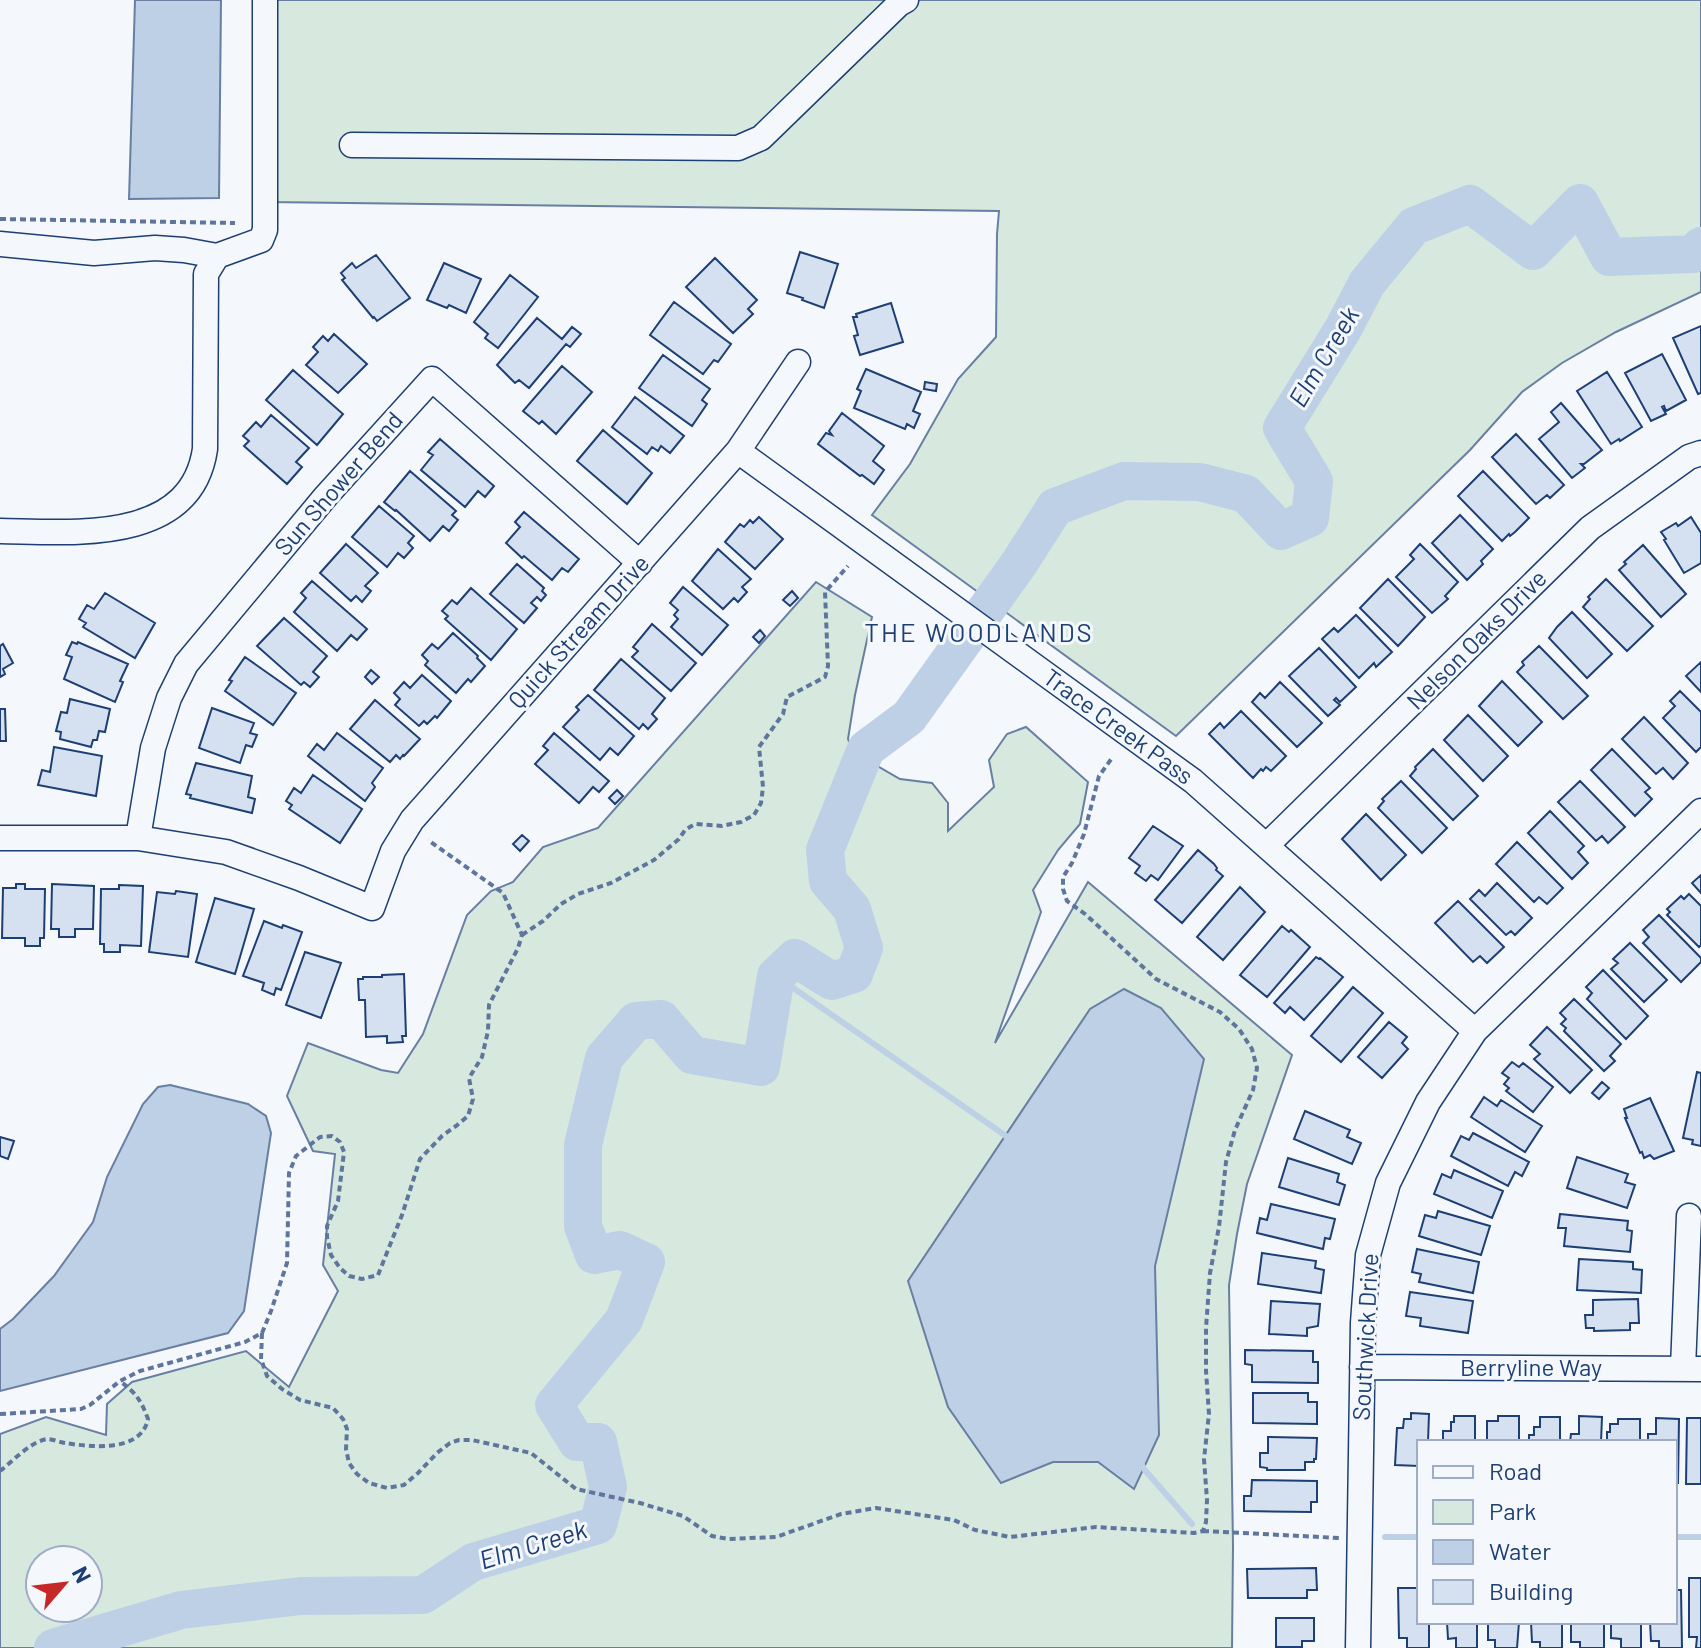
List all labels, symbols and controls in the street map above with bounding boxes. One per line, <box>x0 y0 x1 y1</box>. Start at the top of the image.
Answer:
water label: Elm Creek <box>1281 300 1365 412</box>
street label: Sun Shower Bend <box>268 405 408 561</box>
street label: Quick Stream Drive <box>501 548 654 714</box>
street label: Nelson Oaks Drive <box>1400 563 1552 715</box>
district label: THE WOODLANDS <box>864 616 1094 647</box>
street label: Trace Creek Pass <box>1038 662 1199 790</box>
street label: Southwick Drive <box>1346 1252 1383 1421</box>
street label: Berryline Way <box>1460 1352 1602 1381</box>
legend <box>1417 1440 1677 1624</box>
text: Road <box>1489 1456 1542 1485</box>
text: Park <box>1489 1496 1536 1525</box>
water label: Elm Creek <box>475 1512 590 1575</box>
text: Water <box>1489 1536 1551 1565</box>
north arrow <box>24 1544 104 1624</box>
text: N <box>68 1562 97 1587</box>
text: Building <box>1489 1576 1573 1605</box>

